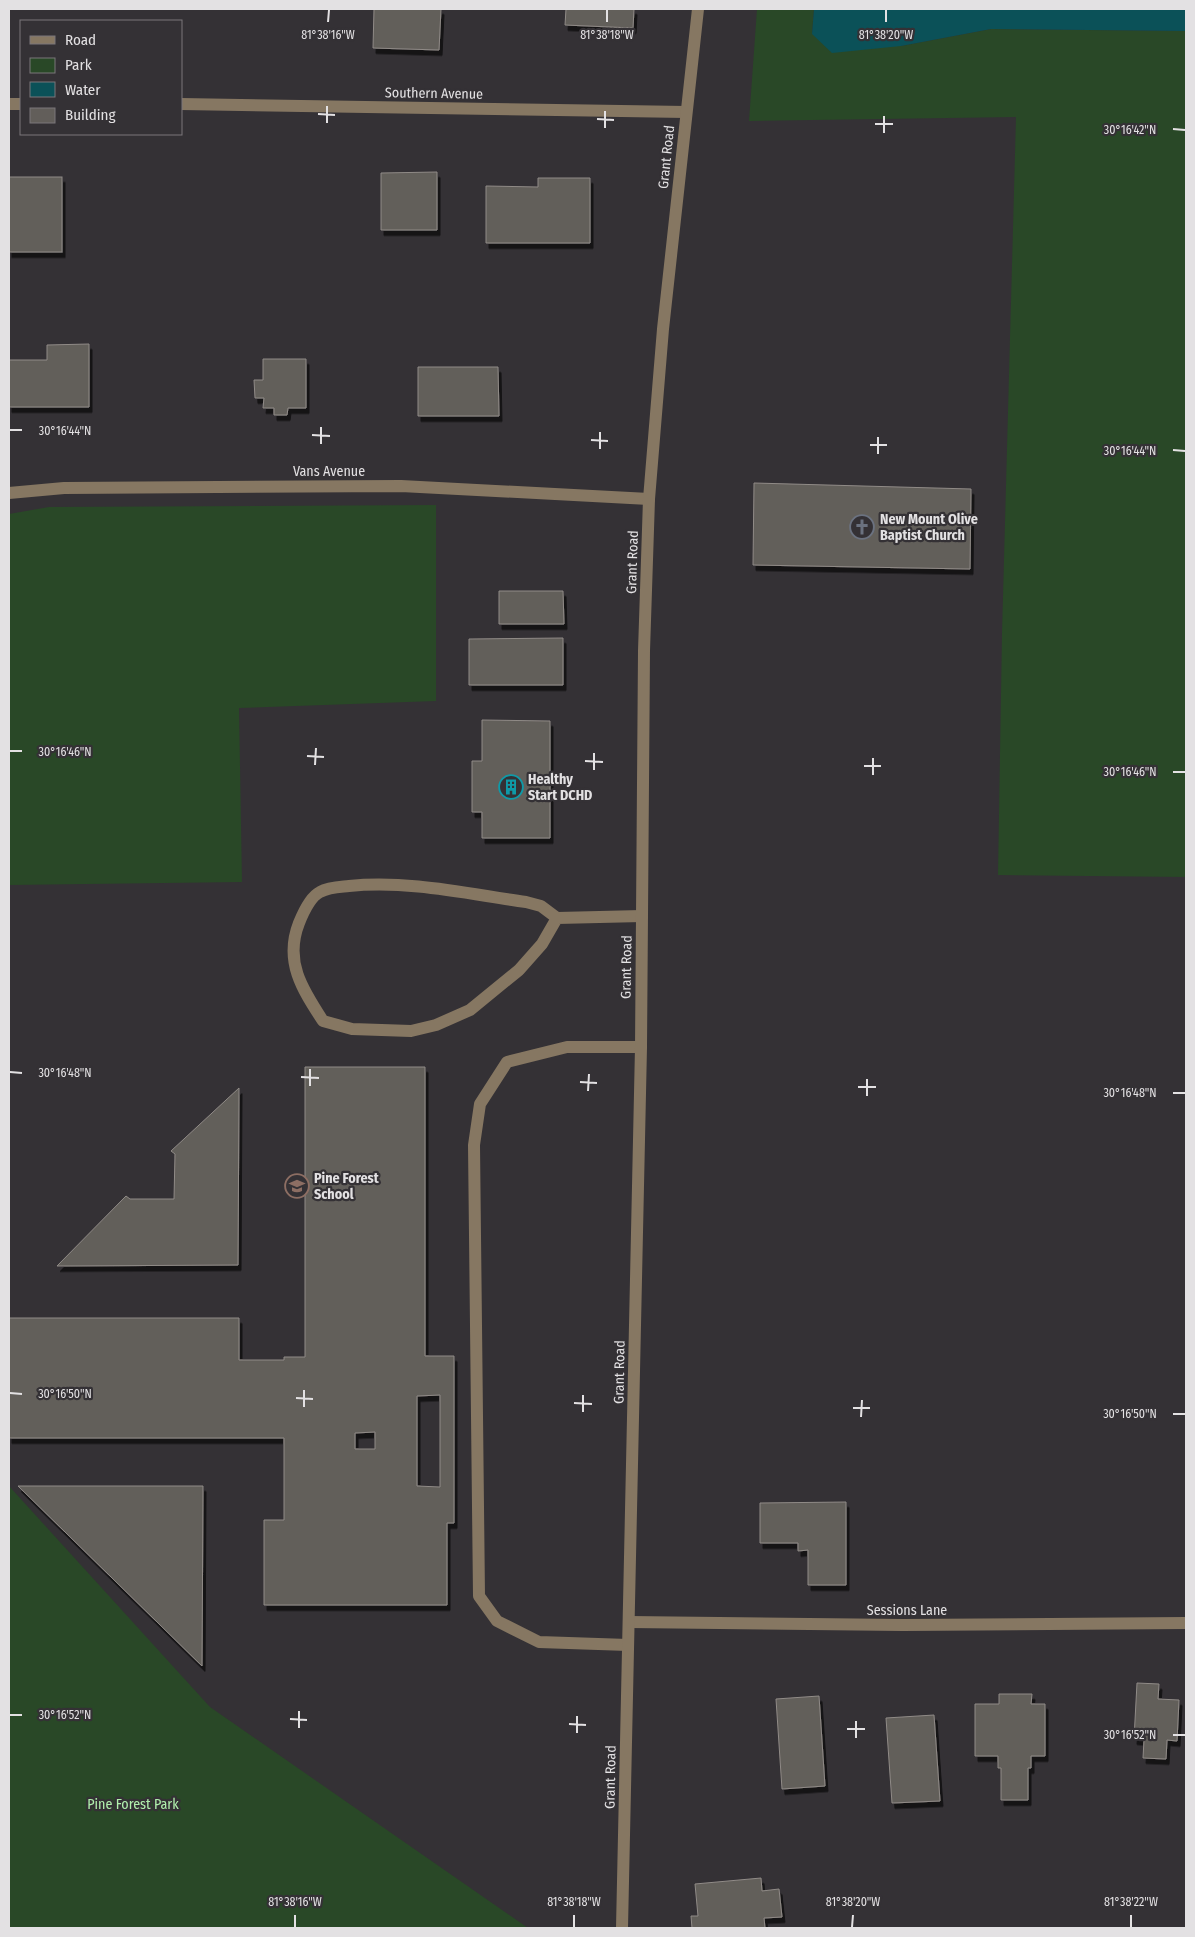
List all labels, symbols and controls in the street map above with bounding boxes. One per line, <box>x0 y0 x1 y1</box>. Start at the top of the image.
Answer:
legend <box>20 20 182 135</box>
text: 81°38'16"W <box>301 28 355 42</box>
text: 81°38'18"W <box>580 28 634 42</box>
text: 81°38'20"W <box>859 28 913 42</box>
text: Road <box>65 31 96 49</box>
text: Park <box>65 56 92 74</box>
text: Water <box>65 81 101 99</box>
street label: Southern Avenue <box>385 84 483 103</box>
text: Building <box>65 106 116 124</box>
text: 30°16'42"N <box>1104 123 1156 137</box>
street label: Grant Road <box>655 125 678 190</box>
text: 30°16'44"N <box>39 424 91 438</box>
text: 30°16'44"N <box>1104 444 1156 458</box>
street label: Vans Avenue <box>293 463 365 480</box>
place label: New Mount Olive Baptist Church <box>880 511 978 544</box>
church icon: New Mount Olive Baptist Church <box>849 514 875 540</box>
street label: Grant Road <box>623 530 642 594</box>
text: 30°16'46"N <box>39 745 91 759</box>
text: 30°16'46"N <box>1104 765 1156 779</box>
place label: Healthy Start DCHD <box>528 771 592 804</box>
building icon: Healthy Start DCHD <box>498 774 524 800</box>
street label: Grant Road <box>617 935 636 999</box>
text: 30°16'48"N <box>38 1066 92 1080</box>
text: 30°16'48"N <box>1103 1086 1157 1100</box>
place label: Pine Forest School <box>314 1170 380 1203</box>
school or university icon: Pine Forest School <box>284 1173 310 1199</box>
street label: Grant Road <box>610 1340 629 1404</box>
text: 30°16'50"N <box>38 1387 92 1401</box>
text: 30°16'50"N <box>1103 1407 1157 1421</box>
street label: Sessions Lane <box>867 1602 947 1619</box>
text: 30°16'52"N <box>39 1708 91 1722</box>
text: 30°16'52"N <box>1104 1728 1156 1742</box>
street label: Grant Road <box>601 1745 620 1809</box>
park label: Pine Forest Park <box>87 1796 179 1813</box>
text: 81°38'16"W <box>268 1895 322 1909</box>
text: 81°38'18"W <box>547 1895 601 1909</box>
text: 81°38'20"W <box>826 1895 880 1909</box>
text: 81°38'22"W <box>1104 1895 1158 1909</box>

